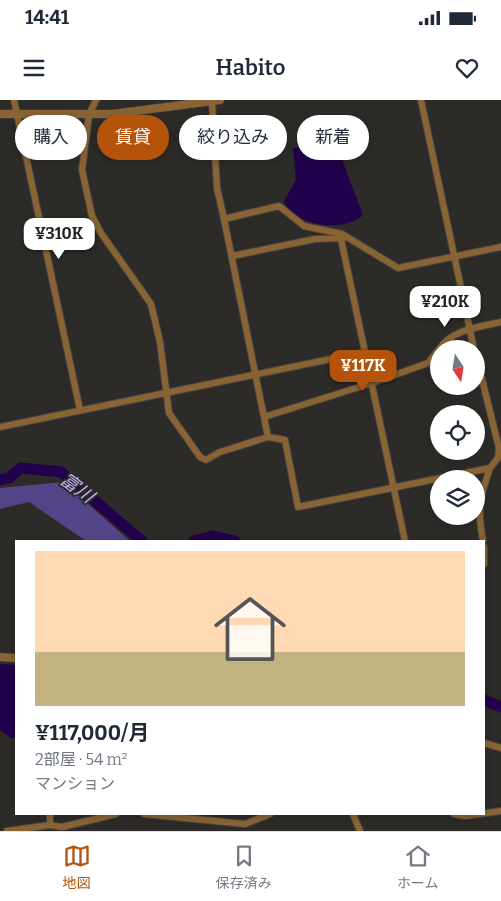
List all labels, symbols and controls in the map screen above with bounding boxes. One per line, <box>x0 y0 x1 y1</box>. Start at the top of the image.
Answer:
text: 14:41 <box>25 6 69 29</box>
icon: menu <box>20 54 48 82</box>
text: Habito <box>216 54 285 81</box>
icon: heart <box>453 54 481 82</box>
chip: 購入 <box>15 115 87 160</box>
chip: 賃貸 <box>97 115 169 160</box>
chip: 絞り込み <box>179 115 287 160</box>
chip: 新着 <box>297 115 369 160</box>
pin: ¥310K <box>24 218 94 260</box>
text: ¥310K <box>35 224 83 243</box>
pin: ¥210K <box>410 286 480 328</box>
text: ¥210K <box>421 292 469 311</box>
north arrow <box>430 340 485 395</box>
map controls <box>430 340 485 525</box>
pin: ¥117K <box>328 350 398 392</box>
text: ¥117K <box>341 356 385 375</box>
button: locate <box>430 405 485 460</box>
water label: 富川 <box>56 468 100 509</box>
button: layers <box>430 470 485 525</box>
icon: home <box>205 584 295 674</box>
text: ¥117,000/月 <box>35 720 149 746</box>
text: 2部屋 · 54 m² <box>35 750 128 769</box>
text: マンション <box>35 774 115 793</box>
tab: 地図 <box>63 842 91 892</box>
tab: 保存済み <box>216 842 272 892</box>
tab: ホーム <box>397 842 438 892</box>

